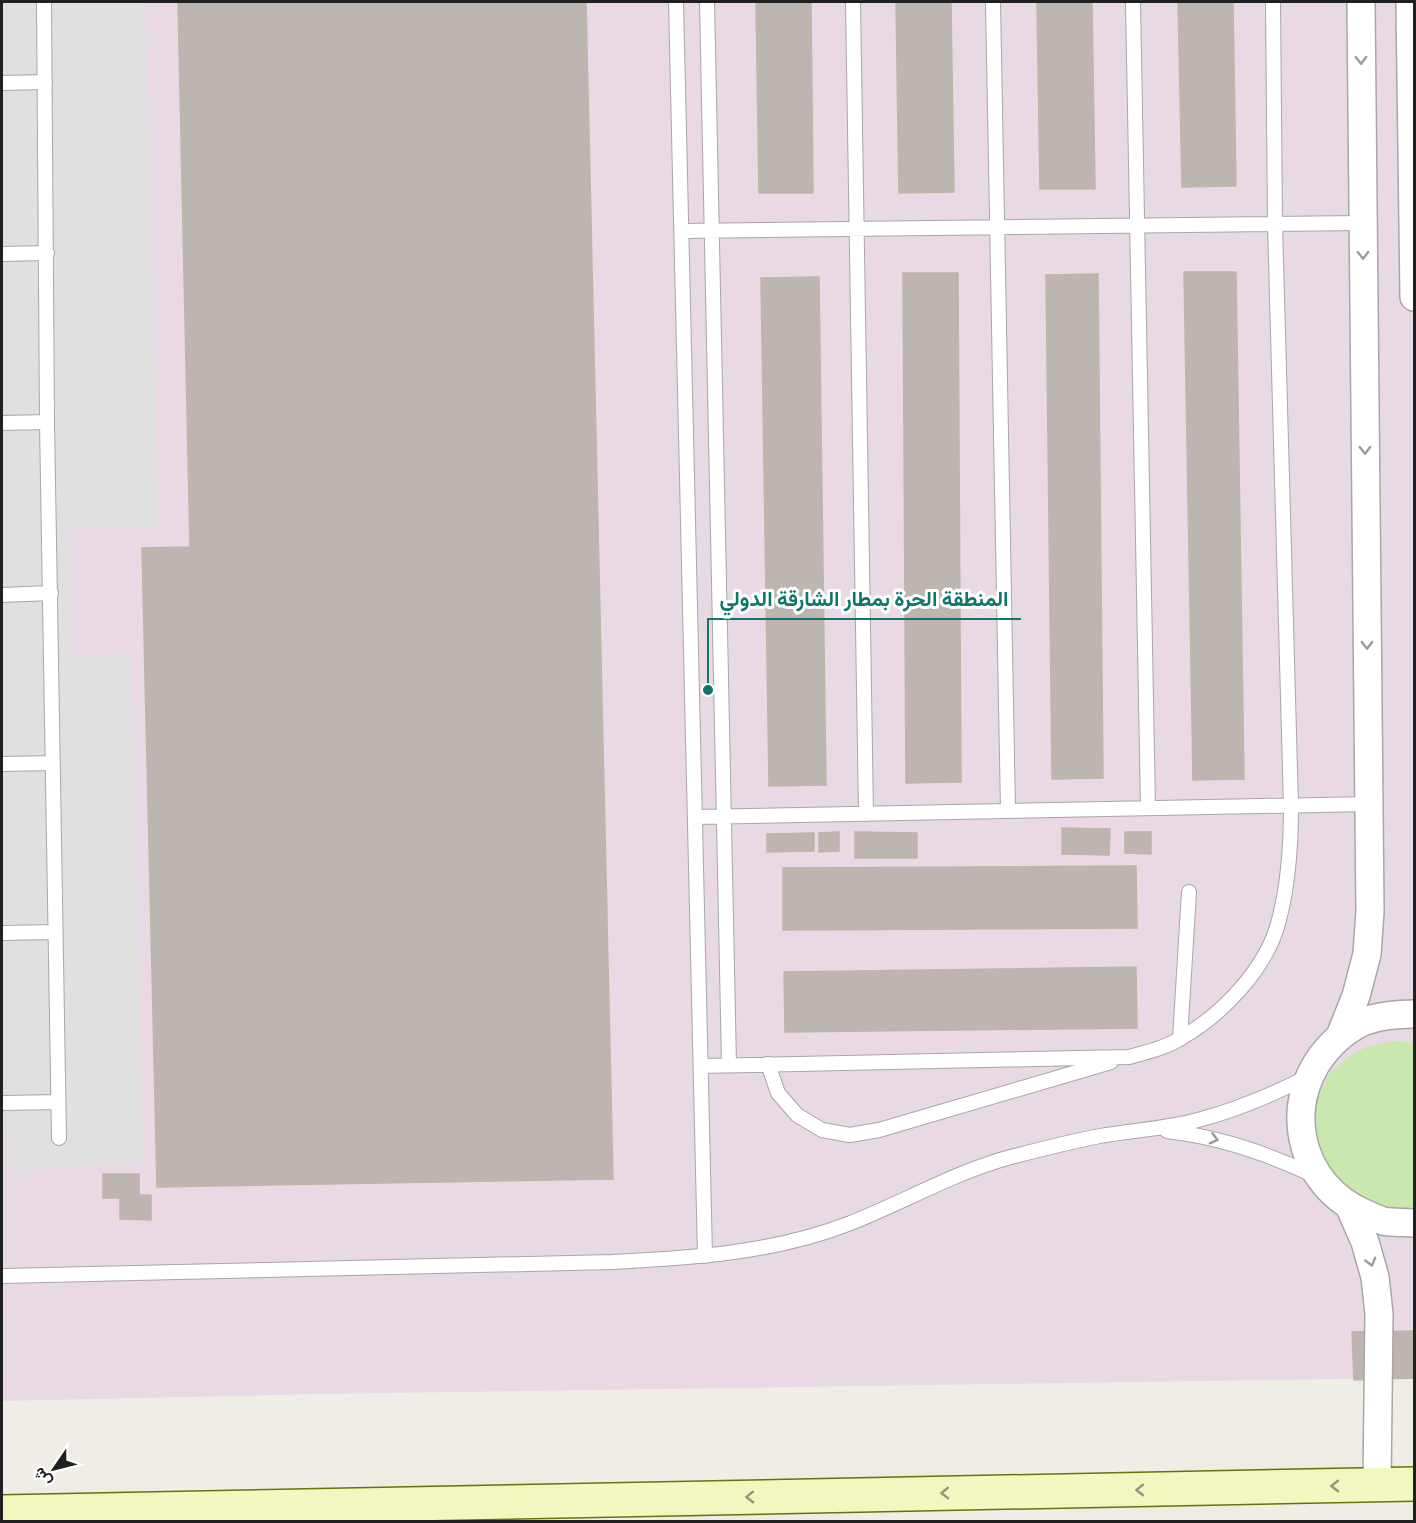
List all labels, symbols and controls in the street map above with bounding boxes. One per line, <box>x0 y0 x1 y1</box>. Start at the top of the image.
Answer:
one-way arrow <box>1355 55 1367 64</box>
one-way arrow <box>1357 250 1369 259</box>
one-way arrow <box>1359 445 1371 454</box>
callout: المنطقة الحرة بمطار الشارقة الدولي <box>708 580 1021 619</box>
text: المنطقة الحرة بمطار الشارقة الدولي <box>720 584 1008 616</box>
one-way arrow <box>1361 640 1374 649</box>
one-way arrow <box>1209 1131 1219 1144</box>
one-way arrow <box>1364 1256 1376 1267</box>
north arrow <box>24 1439 84 1499</box>
text: ش <box>27 1463 57 1492</box>
one-way arrow <box>1331 1480 1340 1492</box>
one-way arrow <box>1136 1483 1145 1496</box>
one-way arrow <box>941 1487 950 1500</box>
one-way arrow <box>746 1491 755 1504</box>

